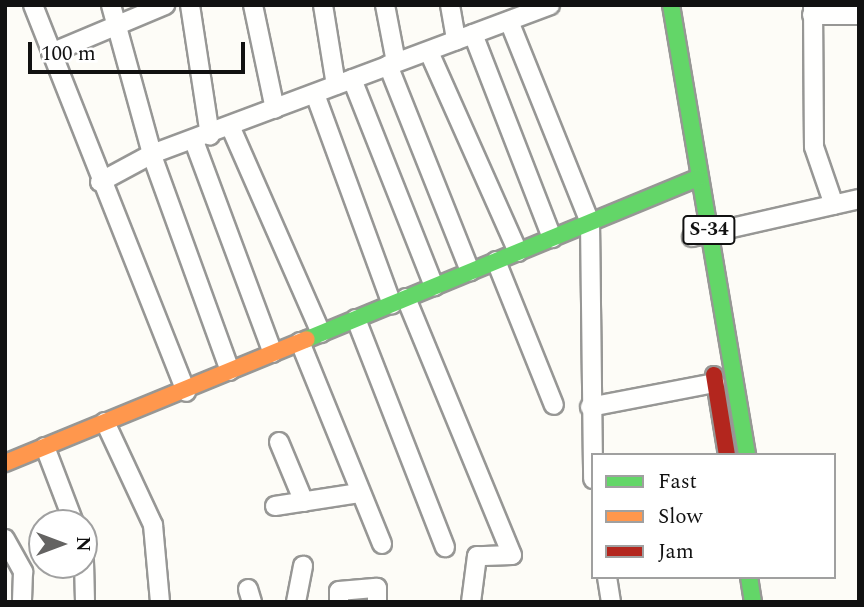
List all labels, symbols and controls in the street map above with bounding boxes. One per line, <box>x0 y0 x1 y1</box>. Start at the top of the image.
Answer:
scale bar <box>32 28 248 72</box>
text: 100 m <box>41 38 96 70</box>
road number: S-34 <box>681 214 737 246</box>
legend <box>591 453 836 579</box>
text: Fast <box>658 466 697 498</box>
text: Slow <box>658 501 702 533</box>
north arrow <box>28 509 98 579</box>
text: N <box>68 536 97 552</box>
text: Jam <box>658 536 694 568</box>

